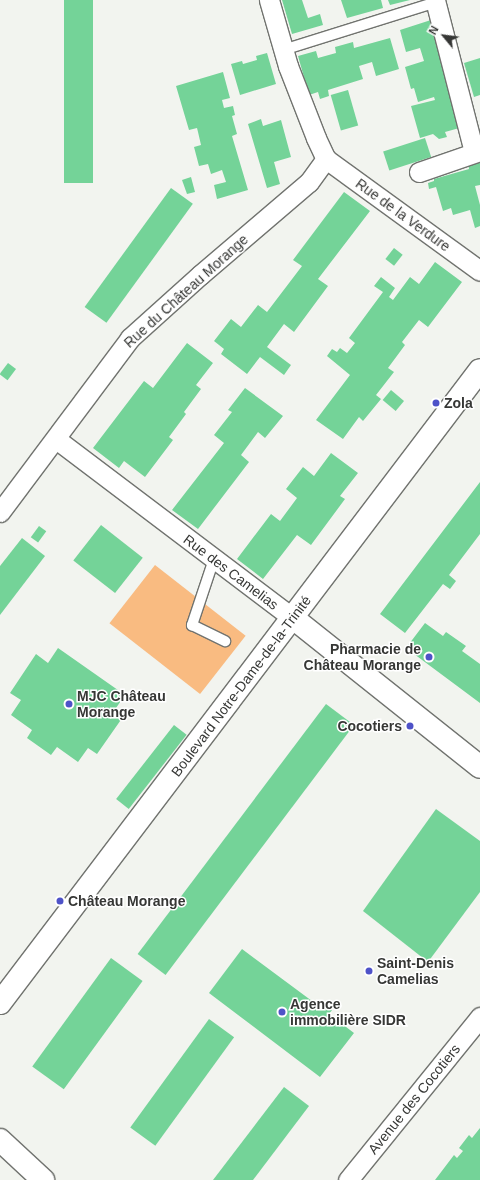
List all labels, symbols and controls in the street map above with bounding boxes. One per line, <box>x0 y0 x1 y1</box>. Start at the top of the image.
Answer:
north arrow <box>424 16 464 56</box>
text: N <box>426 24 441 37</box>
street label: Rue de la Verdure <box>352 175 454 255</box>
street label: Rue du Château Morange <box>121 231 251 351</box>
place label: Zola <box>444 395 473 411</box>
marker: Zola <box>431 398 441 408</box>
street label: Rue des Camelias <box>180 531 282 613</box>
street label: Boulevard Notre-Dame-de-la-Trinité <box>167 592 315 780</box>
place label: Pharmacie de Château Morange <box>304 641 421 674</box>
marker: Pharmacie de Château Morange <box>424 652 434 662</box>
place label: MJC Château Morange <box>77 688 166 720</box>
marker: MJC Château Morange <box>64 699 74 709</box>
place label: Cocotiers <box>337 718 402 734</box>
marker: Cocotiers <box>405 721 415 731</box>
place label: Château Morange <box>68 893 185 909</box>
marker: Château Morange <box>55 896 65 906</box>
place label: Saint-Denis Camelias <box>377 955 454 988</box>
marker: Saint-Denis Camelias <box>364 966 374 976</box>
place label: Agence immobilière SIDR <box>290 996 406 1028</box>
marker: Agence immobilière SIDR <box>277 1007 287 1017</box>
street label: Avenue des Cocotiers <box>364 1041 464 1157</box>

